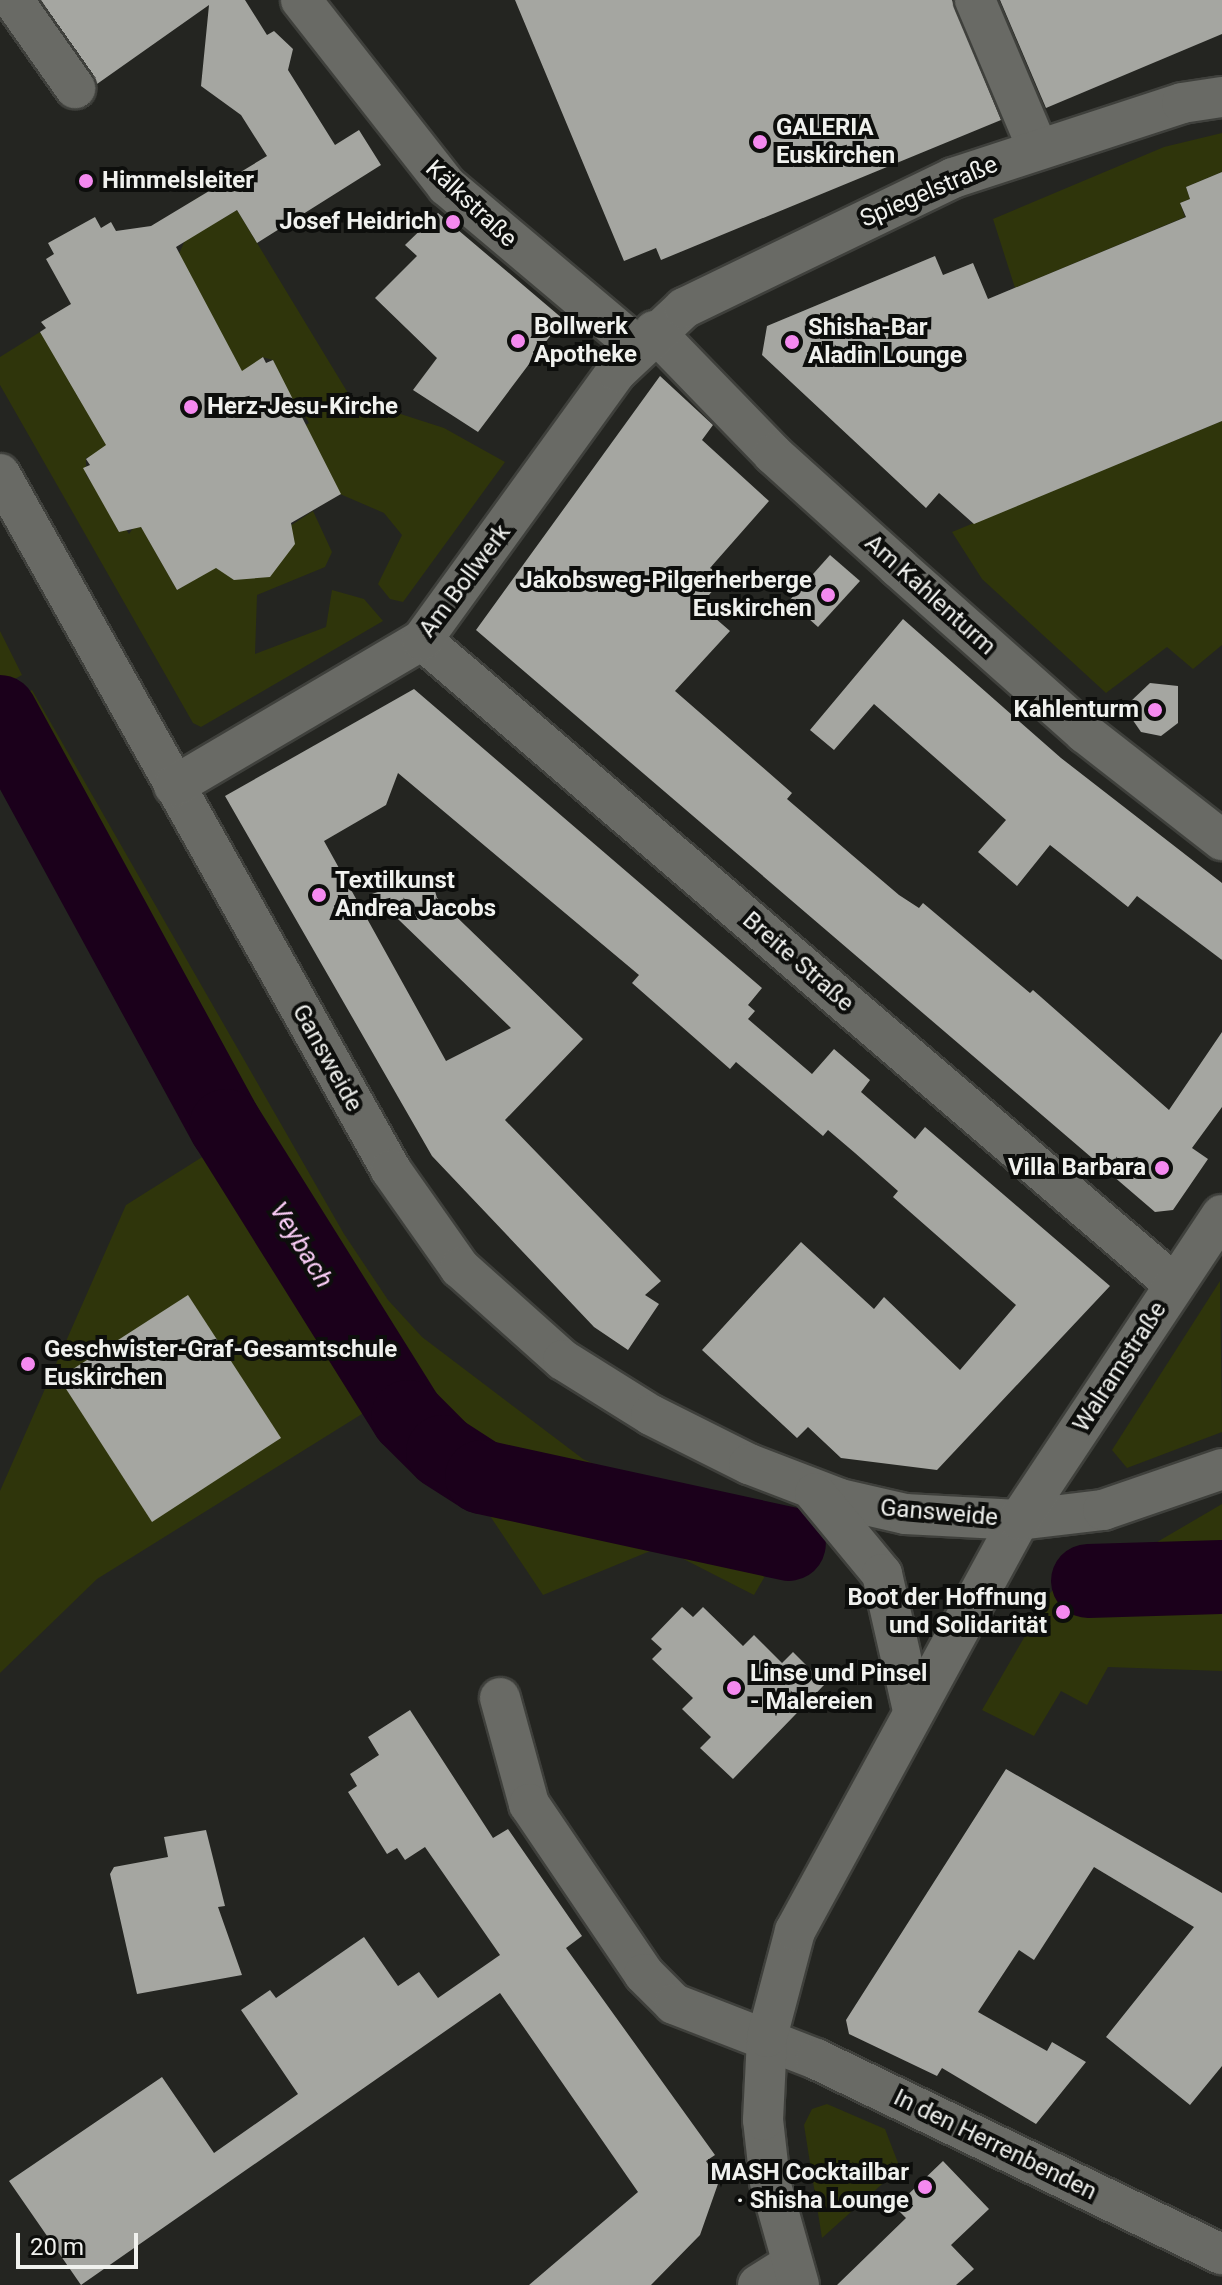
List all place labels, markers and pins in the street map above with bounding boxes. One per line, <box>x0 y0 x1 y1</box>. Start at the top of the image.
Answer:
place label: GALERIA Euskirchen <box>776 114 895 170</box>
marker: GALERIA Euskirchen <box>751 133 769 151</box>
place label: Himmelsleiter <box>102 167 254 195</box>
marker: Himmelsleiter <box>77 172 95 190</box>
place label: Josef Heidrich <box>279 208 437 236</box>
marker: Josef Heidrich <box>444 213 462 231</box>
place label: Bollwerk Apotheke <box>534 313 637 369</box>
place label: Shisha-Bar Aladin Lounge <box>808 314 963 370</box>
marker: Bollwerk Apotheke <box>509 332 527 350</box>
marker: Shisha-Bar Aladin Lounge <box>783 333 801 351</box>
place label: Herz-Jesu-Kirche <box>207 393 398 421</box>
marker: Herz-Jesu-Kirche <box>182 398 200 416</box>
place label: Jakobsweg-Pilgerherberge Euskirchen <box>519 567 812 623</box>
marker: Jakobsweg-Pilgerherberge Euskirchen <box>819 586 837 604</box>
place label: Kahlenturm <box>1014 696 1139 724</box>
marker: Kahlenturm <box>1146 701 1164 719</box>
place label: Textilkunst Andrea Jacobs <box>335 867 496 923</box>
marker: Textilkunst Andrea Jacobs <box>310 886 328 904</box>
place label: Villa Barbara <box>1008 1154 1146 1182</box>
marker: Villa Barbara <box>1153 1159 1171 1177</box>
place label: Geschwister-Graf-Gesamtschule Euskirchen <box>44 1336 397 1392</box>
marker: Geschwister-Graf-Gesamtschule Euskirchen <box>19 1355 37 1373</box>
place label: Boot der Hoffnung und Solidarität <box>848 1584 1047 1640</box>
marker: Boot der Hoffnung und Solidarität <box>1054 1603 1072 1621</box>
place label: Linse und Pinsel - Malereien <box>750 1660 927 1716</box>
marker: Linse und Pinsel - Malereien <box>725 1679 743 1697</box>
place label: MASH Cocktailbar · Shisha Lounge <box>711 2159 909 2215</box>
marker: MASH Cocktailbar · Shisha Lounge <box>916 2178 934 2196</box>

